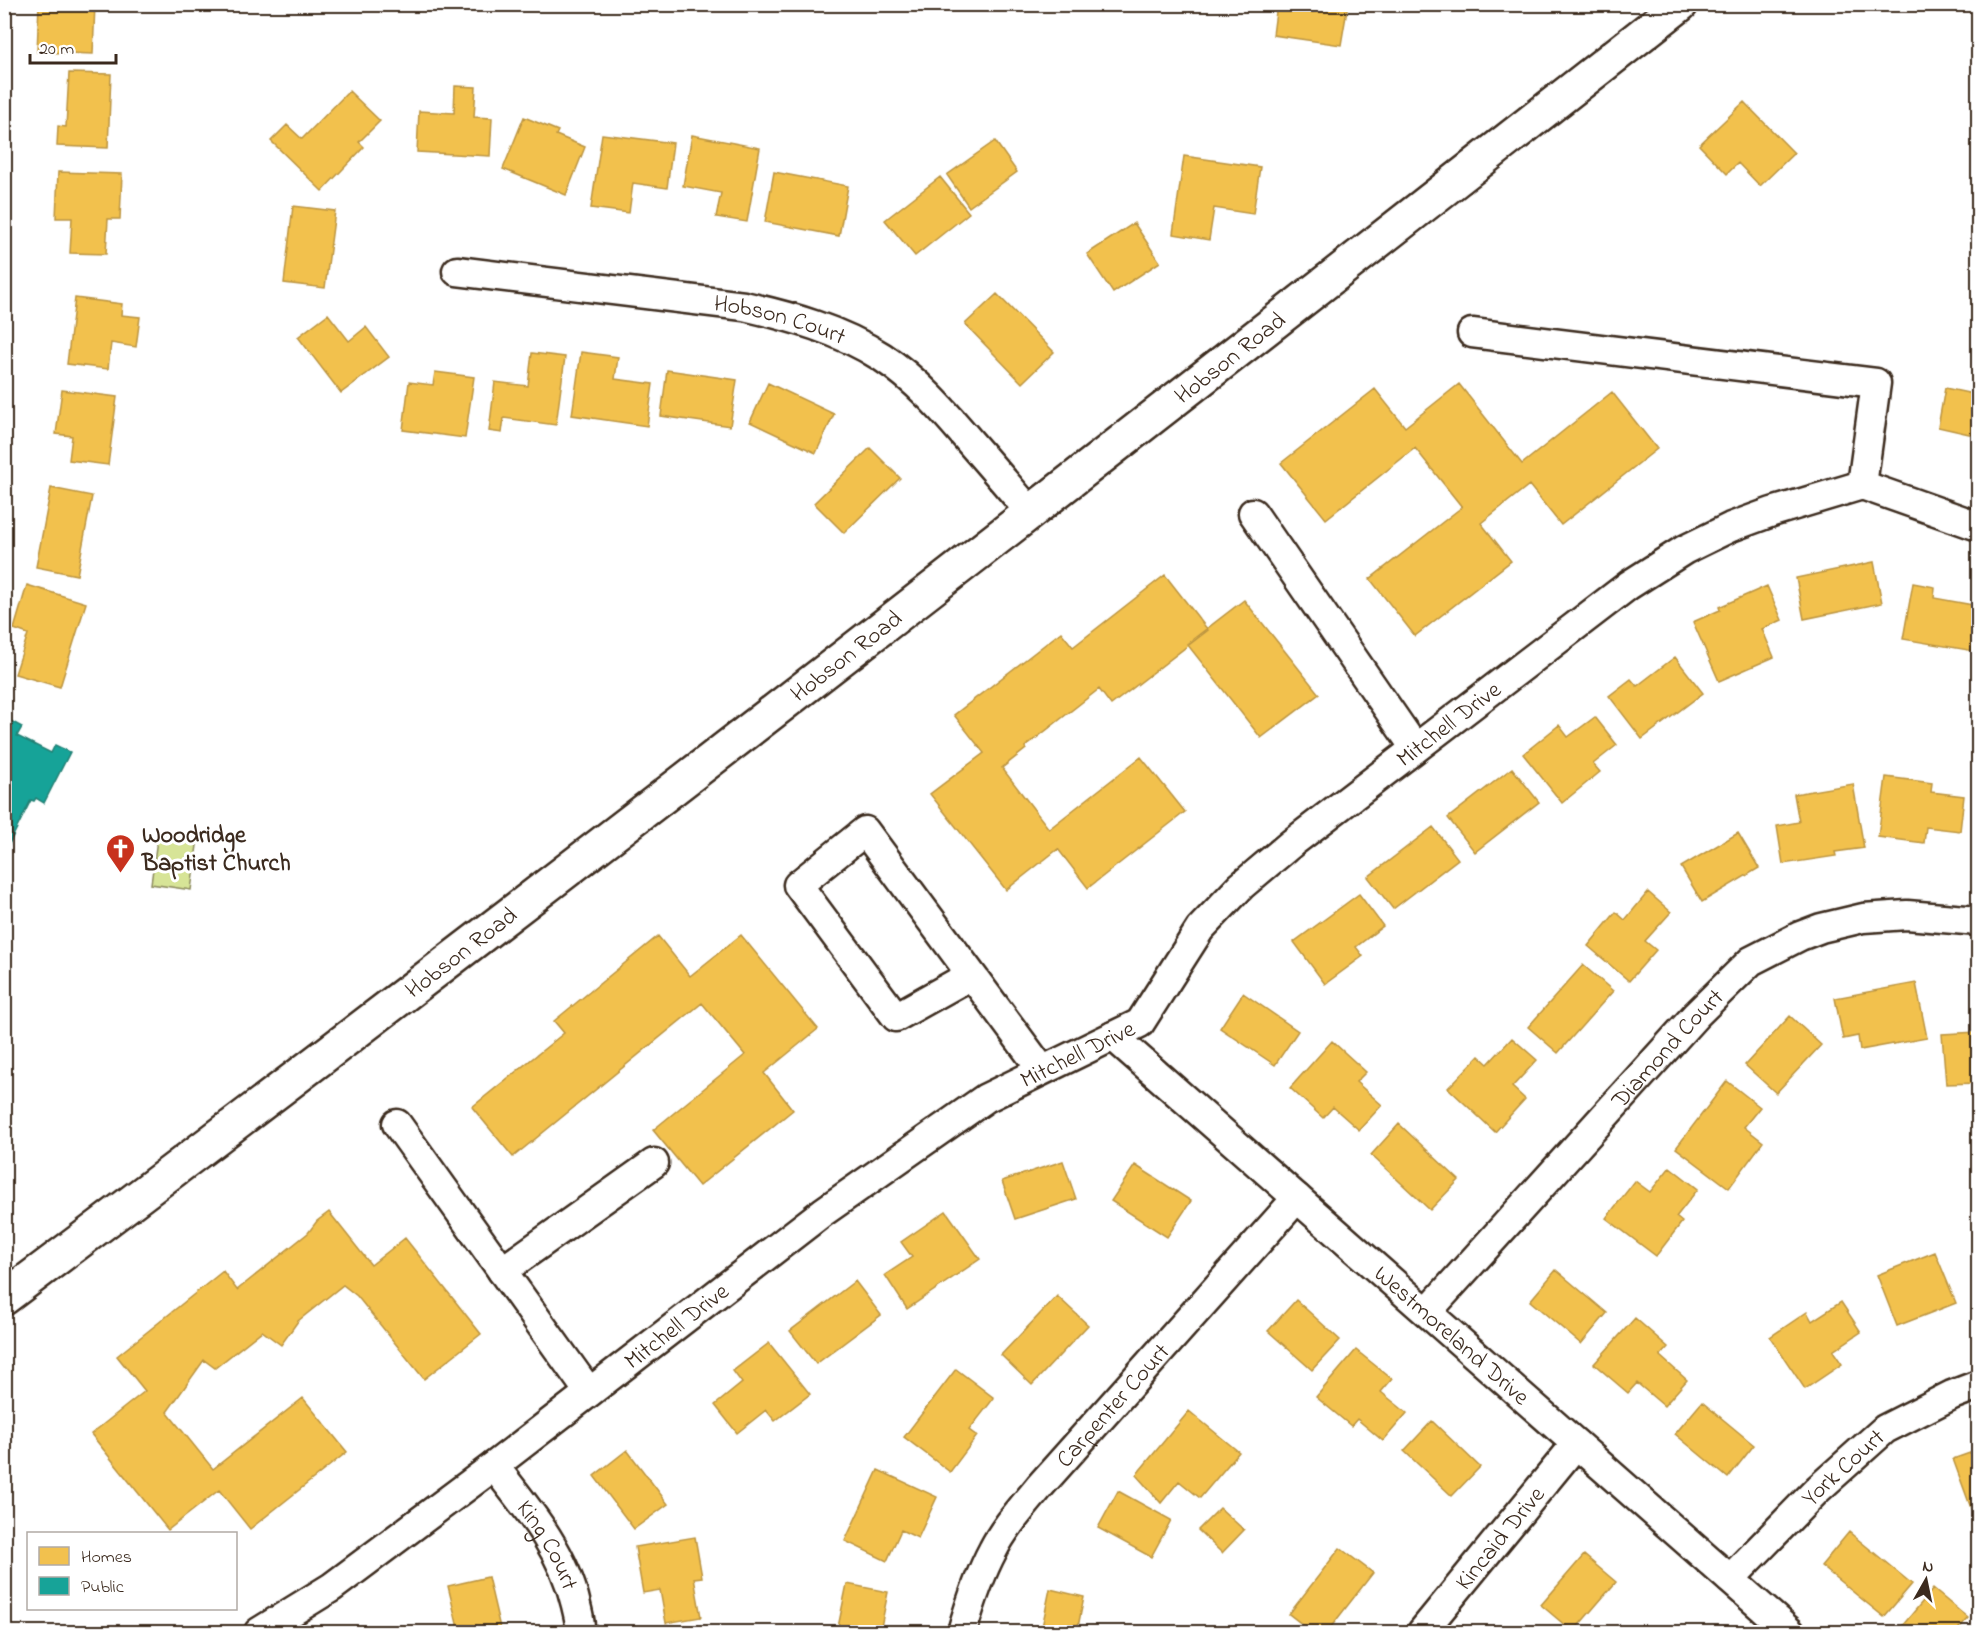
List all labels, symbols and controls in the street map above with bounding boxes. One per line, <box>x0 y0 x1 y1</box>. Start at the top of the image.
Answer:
scale bar <box>30 27 116 65</box>
text: 20 m <box>39 37 74 63</box>
street label: Hobson Court <box>712 287 851 355</box>
street label: Hobson Road <box>1168 304 1295 414</box>
street label: Hobson Road <box>784 603 911 712</box>
street label: Mitchell Drive <box>1390 674 1510 777</box>
place label: Woodridge Baptist Church <box>141 819 291 882</box>
church icon: Woodridge Baptist Church <box>105 832 137 874</box>
street label: Hobson Road <box>399 899 526 1008</box>
street label: Diamond Court <box>1604 982 1733 1118</box>
street label: Mitchell Drive <box>1015 1013 1142 1099</box>
street label: Westmoreland Drive <box>1365 1258 1536 1415</box>
street label: Mitchell Drive <box>618 1275 738 1379</box>
street label: Carpenter Court <box>1049 1337 1179 1477</box>
street label: York Court <box>1795 1422 1894 1516</box>
street label: Kincaid Drive <box>1448 1479 1555 1599</box>
street label: King Court <box>507 1493 586 1595</box>
legend <box>27 1532 237 1610</box>
text: Homes <box>81 1545 132 1571</box>
north arrow <box>1896 1550 1956 1610</box>
text: N <box>1921 1554 1935 1580</box>
text: Public <box>81 1575 124 1601</box>

